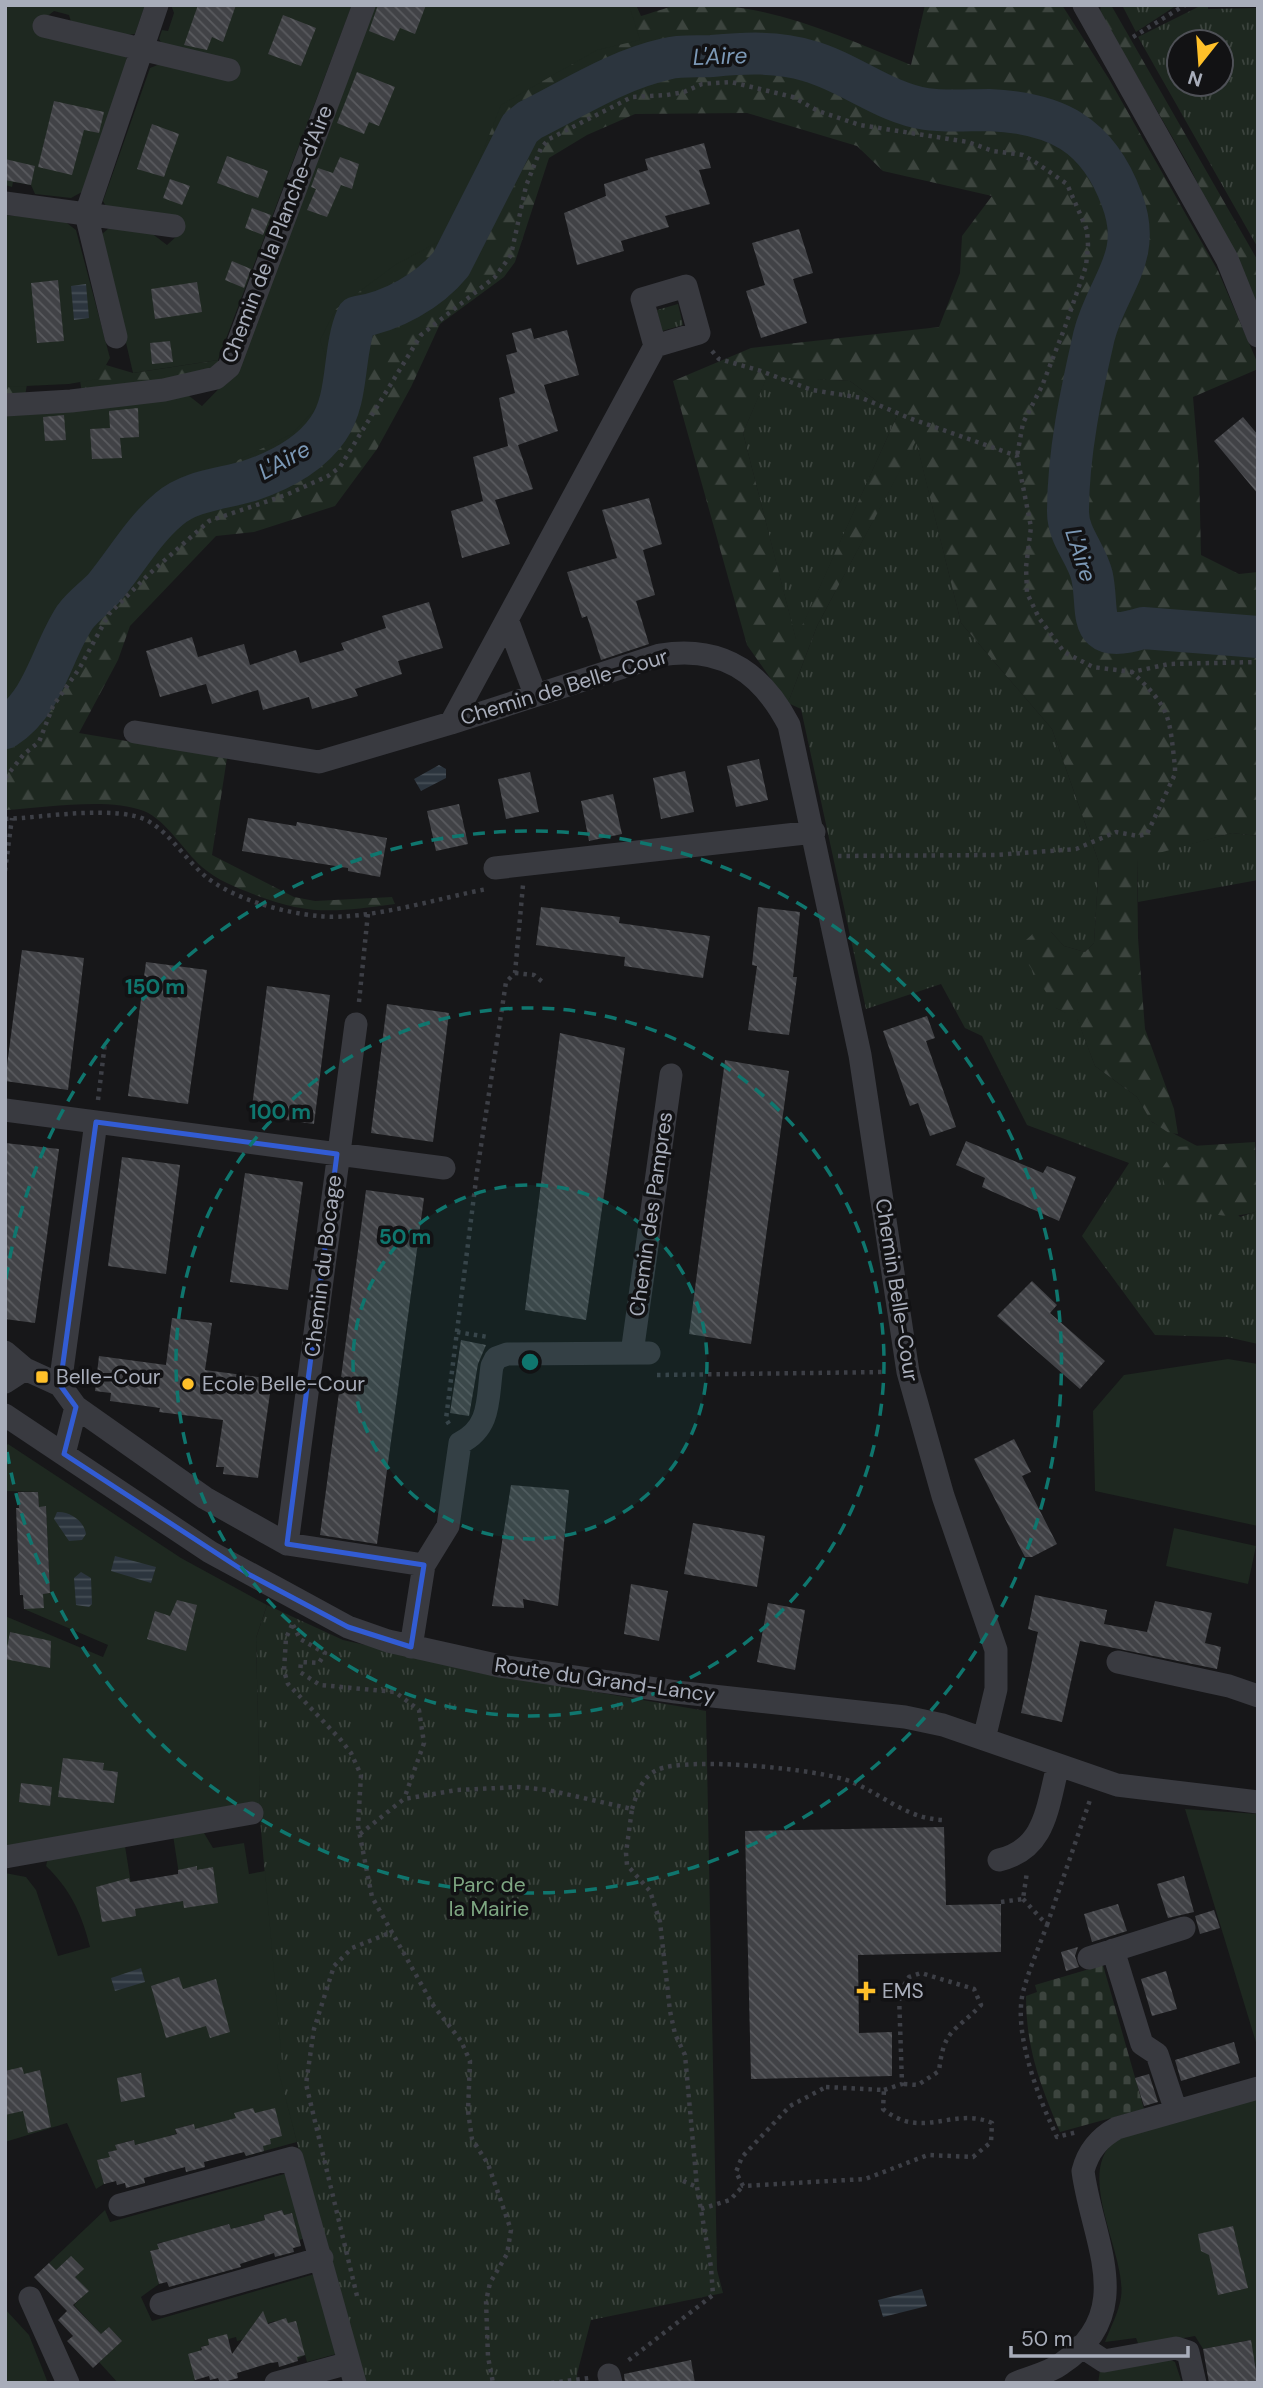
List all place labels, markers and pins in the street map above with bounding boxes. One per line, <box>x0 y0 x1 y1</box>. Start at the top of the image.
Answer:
centre of rings <box>518 1350 542 1374</box>
place label: Belle-Cour <box>56 1363 161 1391</box>
marker: Belle-Cour <box>34 1369 50 1385</box>
place label: Ecole Belle-Cour <box>202 1370 365 1398</box>
marker: Ecole Belle-Cour <box>180 1376 196 1392</box>
place label: EMS <box>882 1977 924 2005</box>
marker: EMS <box>856 1981 876 2001</box>

